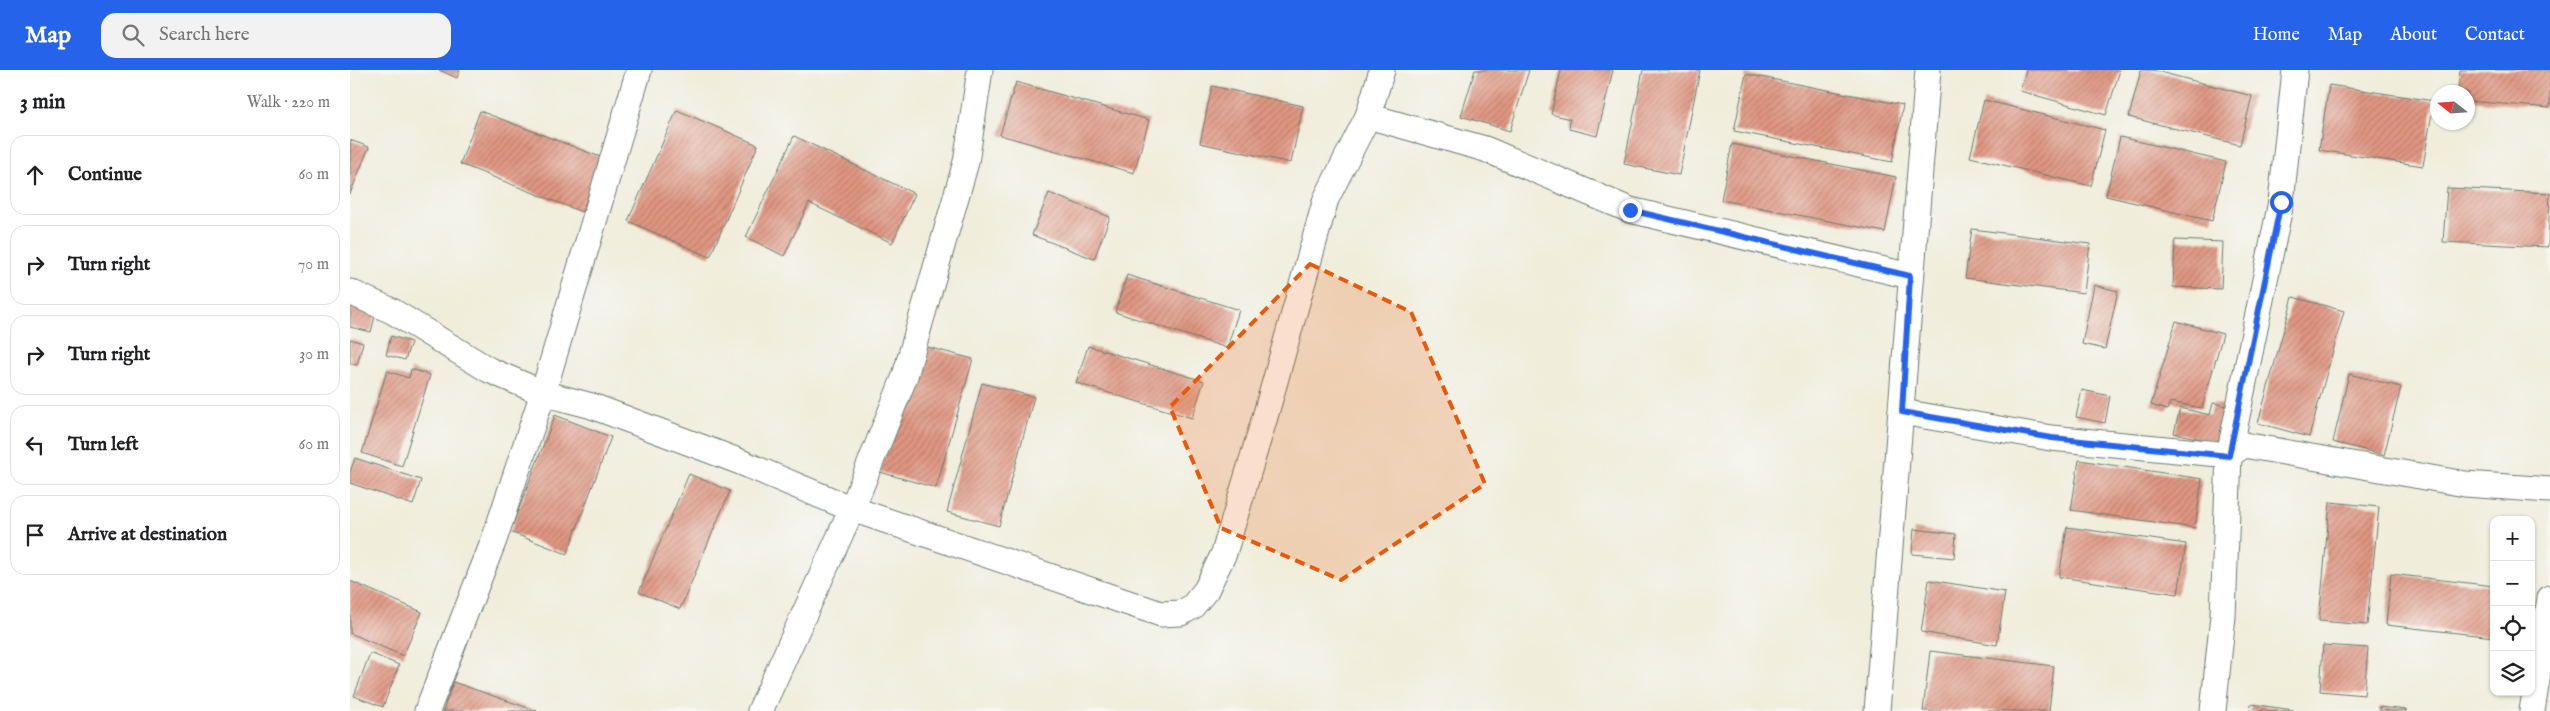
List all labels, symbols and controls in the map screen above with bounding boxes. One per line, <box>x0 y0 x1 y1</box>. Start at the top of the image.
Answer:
search box <box>101 13 451 58</box>
text: Map <box>25 20 71 51</box>
icon: search <box>119 21 147 49</box>
text: Search here <box>159 23 250 47</box>
text: Home <box>2253 24 2300 47</box>
text: Map <box>2328 24 2362 47</box>
text: About <box>2390 24 2437 47</box>
text: Contact <box>2465 24 2525 47</box>
north arrow <box>2430 85 2475 130</box>
text: 3 min <box>20 89 65 116</box>
text: Walk · 220 m <box>247 93 330 113</box>
icon: ahead <box>21 161 49 189</box>
text: Continue <box>68 163 142 187</box>
text: 60 m <box>299 165 329 185</box>
route start <box>2270 191 2293 214</box>
route end <box>1619 199 1642 222</box>
icon: right <box>21 251 49 279</box>
text: Turn right <box>68 253 150 277</box>
text: 70 m <box>298 255 329 275</box>
icon: right <box>21 341 49 369</box>
text: Turn right <box>68 343 150 367</box>
text: 30 m <box>299 345 329 365</box>
icon: left <box>21 431 49 459</box>
text: Turn left <box>68 433 139 457</box>
text: 60 m <box>299 435 329 455</box>
map controls <box>2490 516 2535 696</box>
button: + <box>2490 516 2535 561</box>
icon: arrive <box>21 521 49 549</box>
text: Arrive at destination <box>68 523 227 547</box>
button: − <box>2490 561 2535 606</box>
button: locate <box>2490 606 2535 651</box>
button: layers <box>2490 651 2535 696</box>

